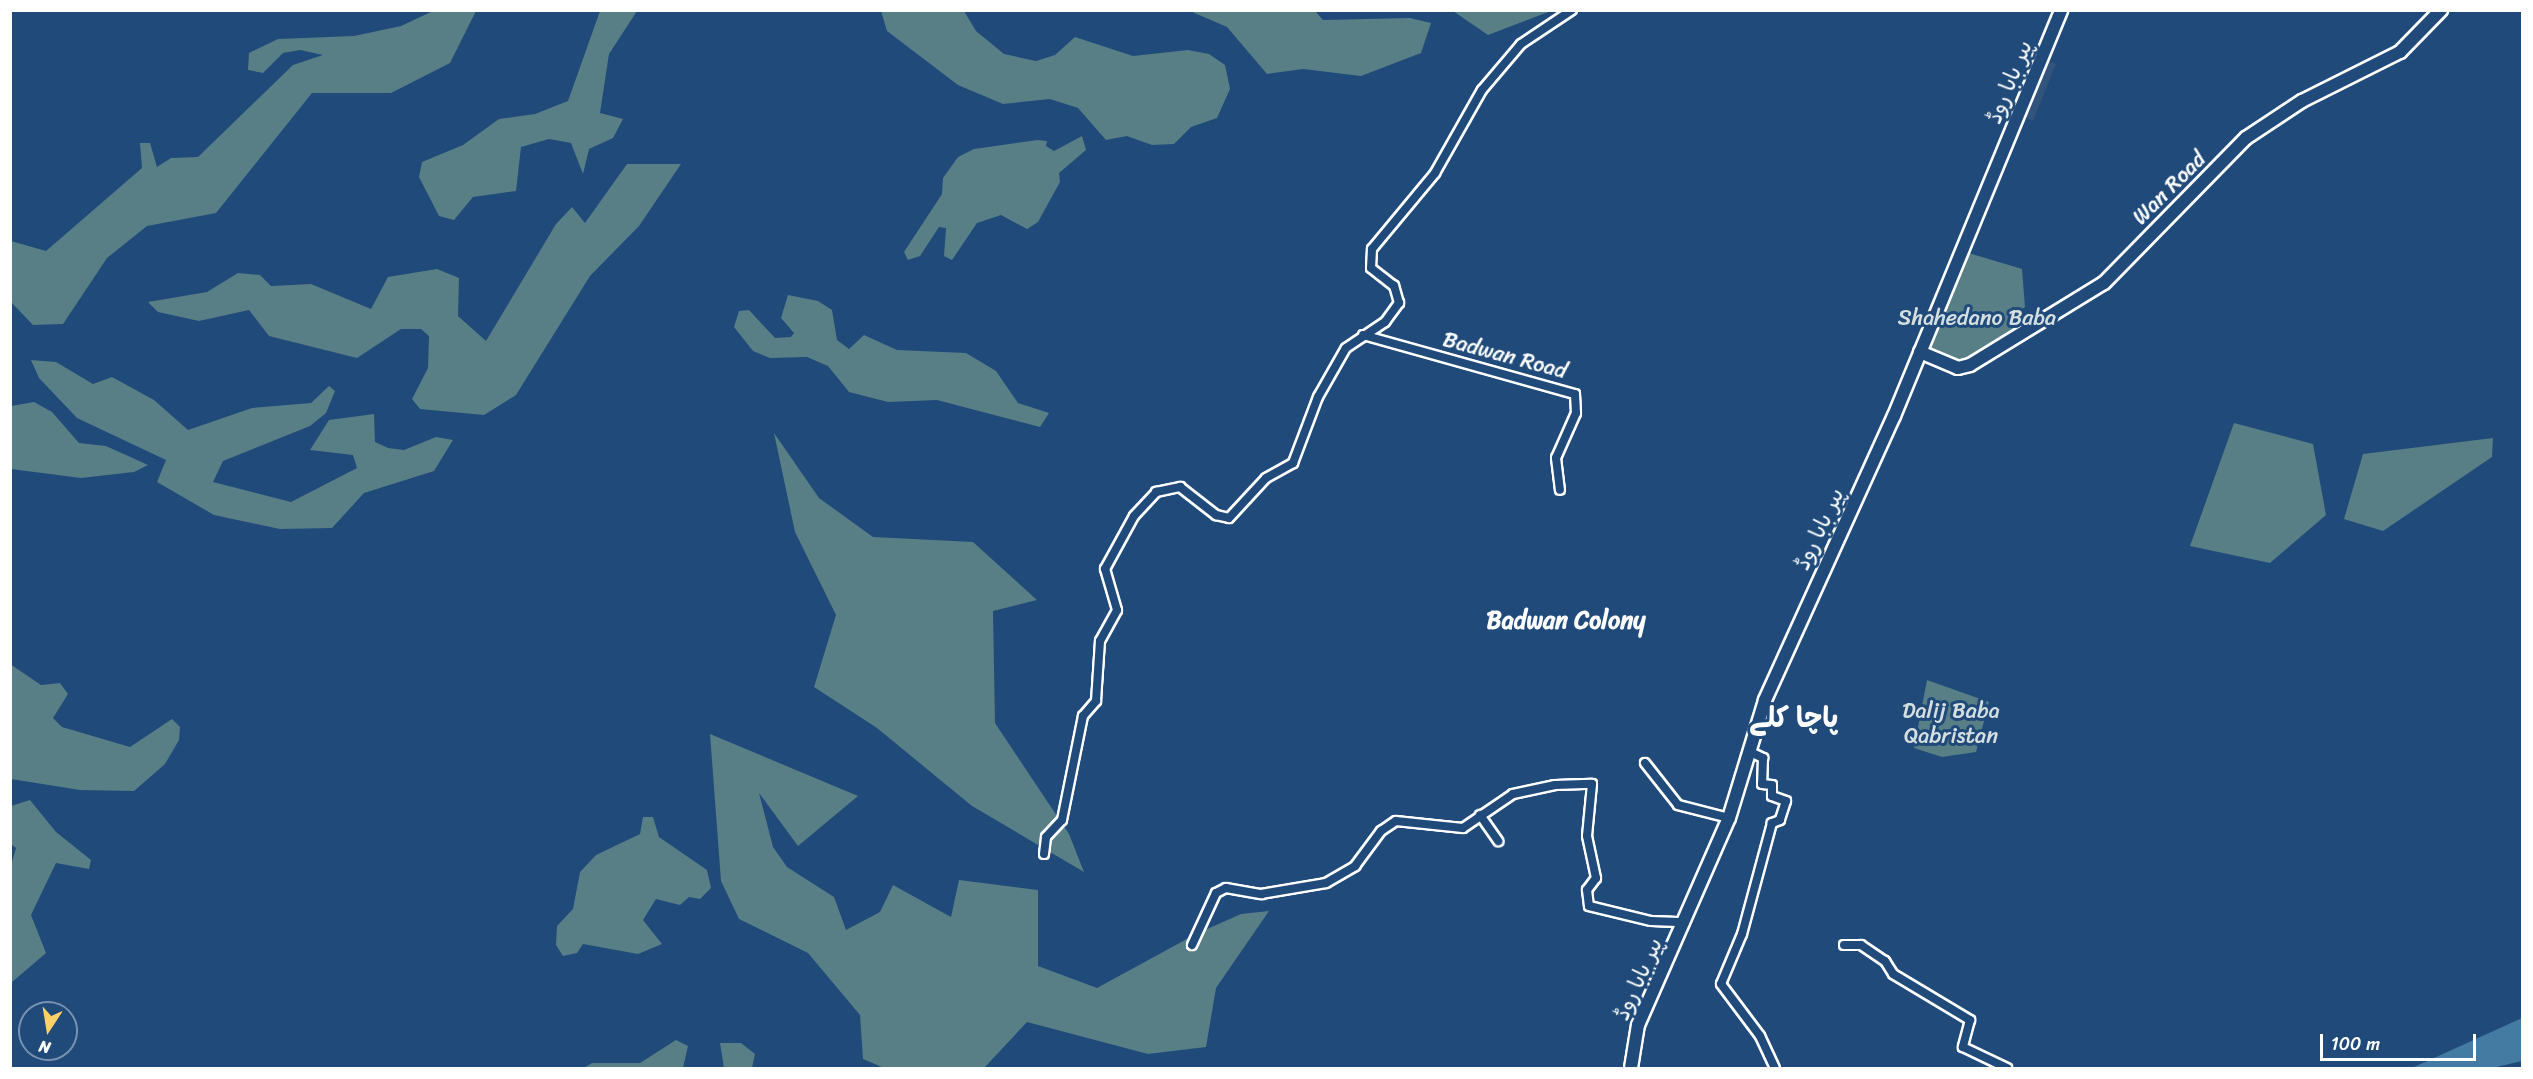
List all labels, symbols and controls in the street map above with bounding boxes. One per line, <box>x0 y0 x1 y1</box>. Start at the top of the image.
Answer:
street label: پیر بابا روڈ <box>1980 36 2038 128</box>
street label: Wan Road <box>2127 146 2211 230</box>
park label: Shahedano Baba <box>1898 305 2056 331</box>
street label: Badwan Road <box>1440 326 1570 384</box>
street label: پیر بابا روڈ <box>1789 484 1849 574</box>
district label: Badwan Colony <box>1486 607 1646 635</box>
park label: Dalij Baba Qabristan <box>1902 697 2000 748</box>
district label: پاچا کلے <box>1750 701 1838 735</box>
street label: پیر بابا روڈ <box>1608 934 1668 1024</box>
north arrow <box>18 1001 78 1061</box>
scale bar <box>2323 1022 2479 1060</box>
text: 100 m <box>2331 1028 2380 1060</box>
text: N <box>36 1032 53 1062</box>

